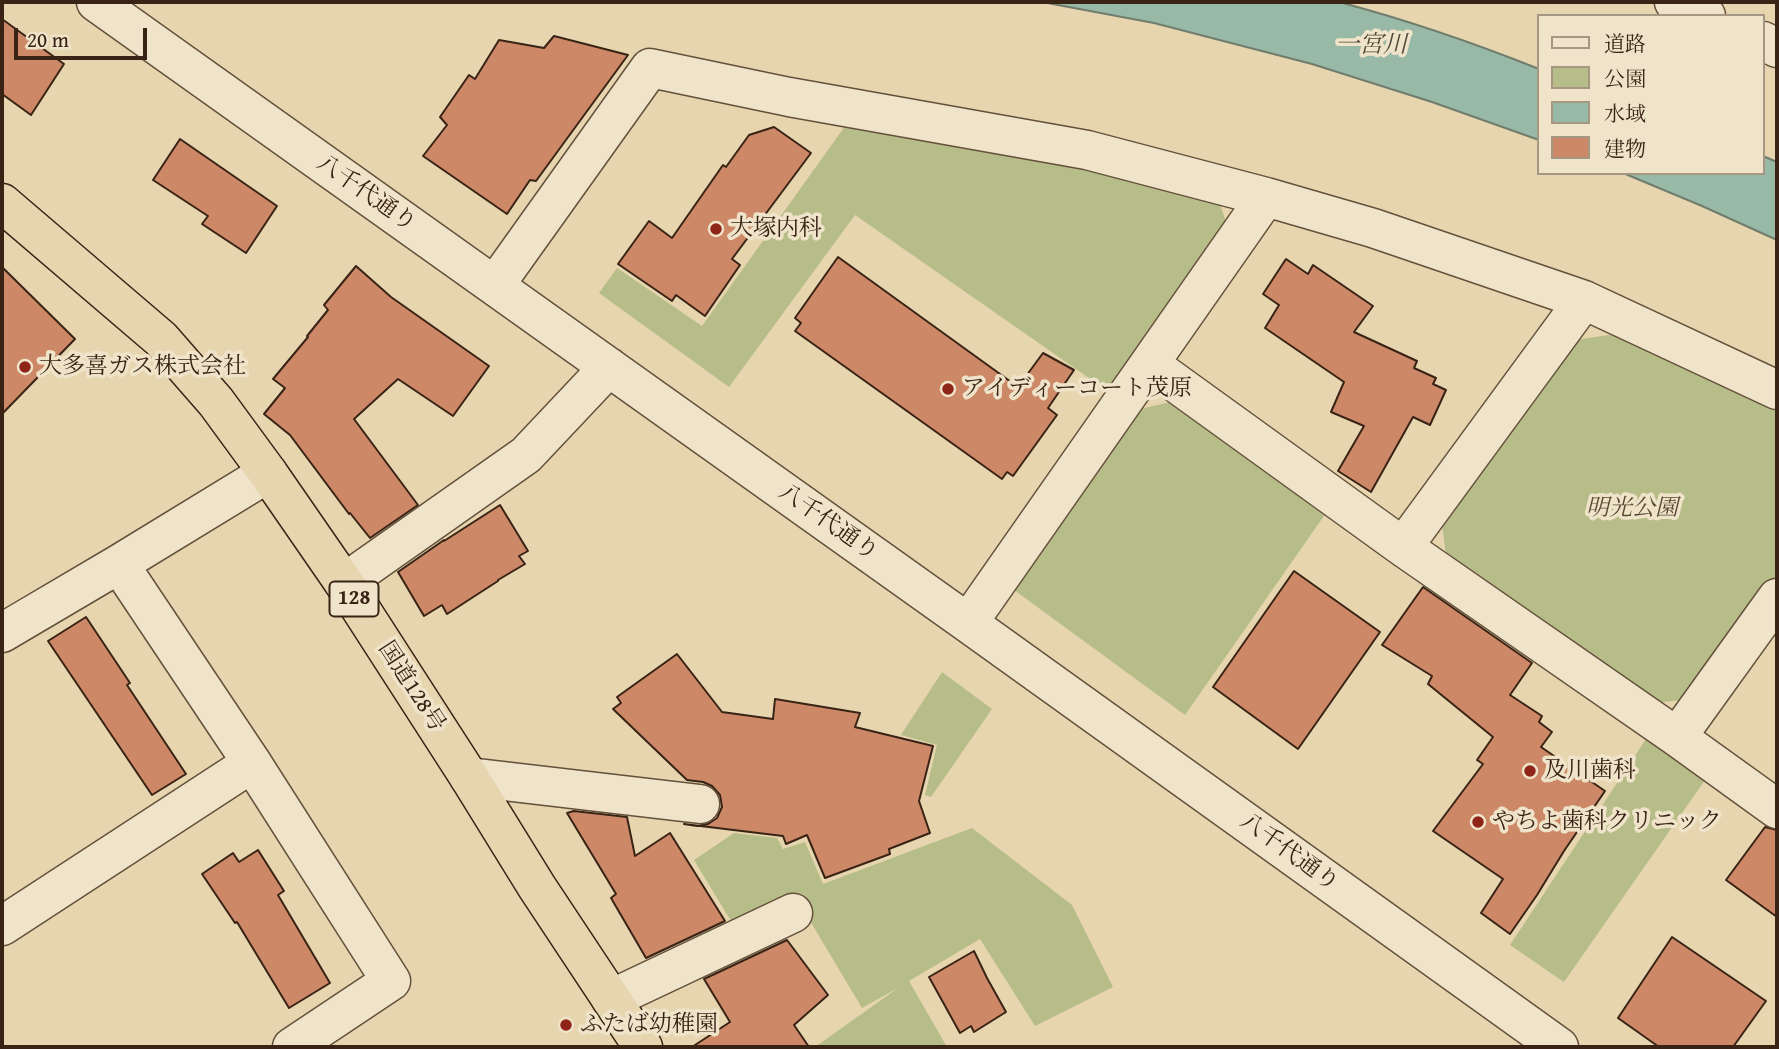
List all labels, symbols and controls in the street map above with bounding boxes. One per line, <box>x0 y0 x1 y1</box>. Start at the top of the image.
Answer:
scale bar <box>18 14 150 58</box>
legend <box>1538 14 1765 175</box>
text: 20 m <box>27 24 69 55</box>
text: 道路 <box>1604 28 1646 59</box>
water label: 一宮川 <box>1335 32 1407 60</box>
text: 公園 <box>1604 63 1646 94</box>
text: 水域 <box>1604 98 1646 129</box>
text: 建物 <box>1604 133 1646 164</box>
street label: 八千代通り <box>311 150 421 238</box>
place label: 大塚内科 <box>730 215 822 243</box>
marker: 大塚内科 <box>708 221 724 237</box>
place label: 大多喜ガス株式会社 <box>39 353 246 381</box>
marker: 大多喜ガス株式会社 <box>17 359 33 375</box>
place label: アイディーコート茂原 <box>962 375 1192 403</box>
marker: アイディーコート茂原 <box>940 381 956 397</box>
street label: 八千代通り <box>773 479 883 567</box>
park label: 明光公園 <box>1586 495 1678 523</box>
road number: 128 <box>330 582 378 616</box>
street label: 国道128号 <box>372 637 450 737</box>
place label: 及川歯科 <box>1544 757 1636 785</box>
marker: 及川歯科 <box>1522 763 1538 779</box>
street label: 八千代通り <box>1234 808 1344 898</box>
place label: やちよ歯科クリニック <box>1492 808 1722 836</box>
marker: やちよ歯科クリニック <box>1470 814 1486 830</box>
place label: ふたば幼稚園 <box>580 1011 718 1039</box>
marker: ふたば幼稚園 <box>558 1017 574 1033</box>

